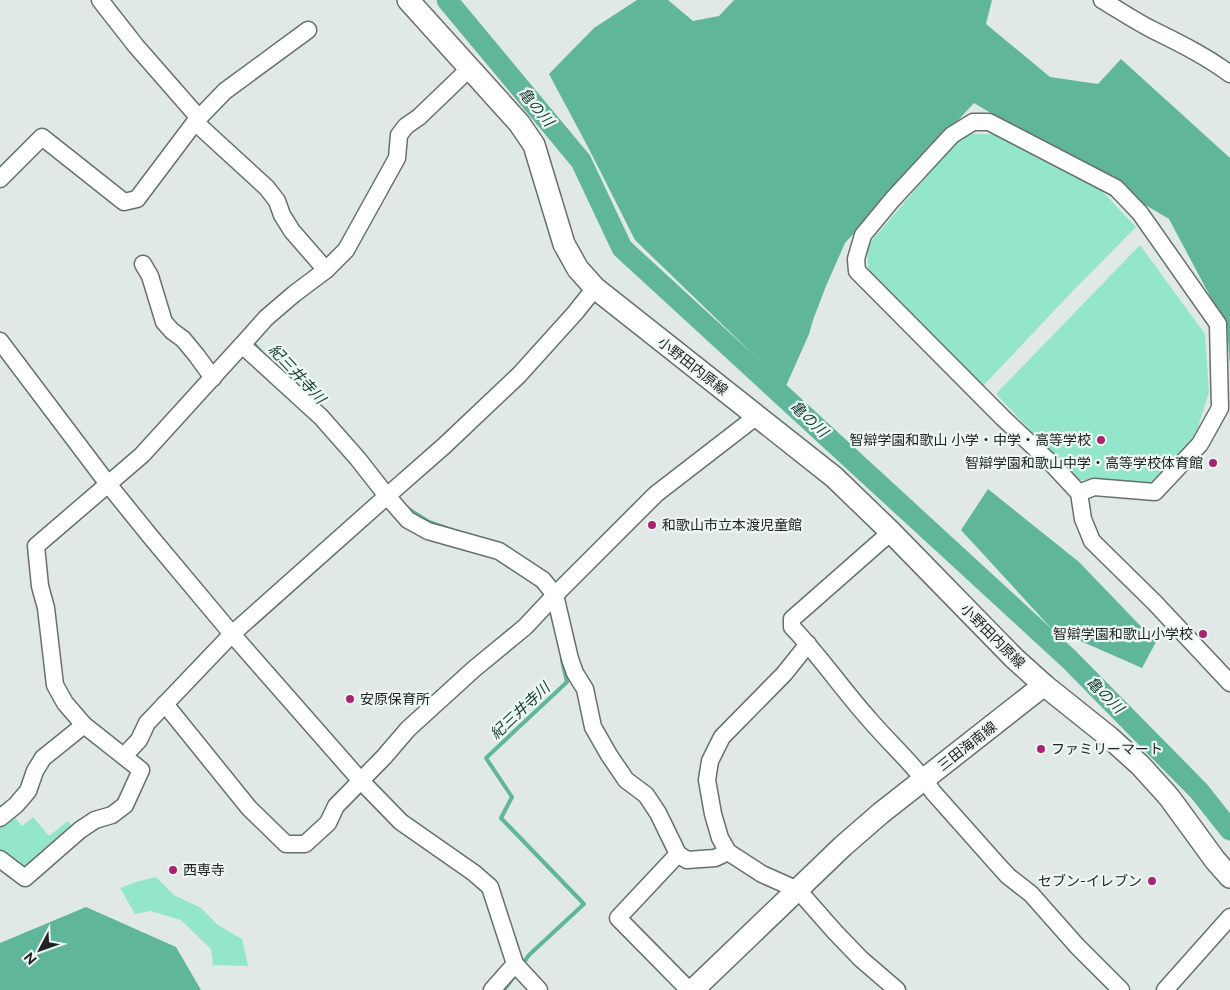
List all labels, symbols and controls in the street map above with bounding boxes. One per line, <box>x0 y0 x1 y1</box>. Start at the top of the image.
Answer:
water label: 亀の川 <box>515 84 559 132</box>
street label: 小野田内原線 <box>655 334 731 398</box>
water label: 紀三井寺川 <box>265 340 331 409</box>
water label: 亀の川 <box>786 397 833 442</box>
place label: 智辯学園和歌山 小学・中学・高等学校 <box>849 432 1091 448</box>
marker: 智辯学園和歌山 小学・中学・高等学校 <box>1095 434 1107 446</box>
place label: 智辯学園和歌山中学・高等学校体育館 <box>965 455 1203 471</box>
marker: 智辯学園和歌山中学・高等学校体育館 <box>1207 457 1219 469</box>
place label: 和歌山市立本渡児童館 <box>662 517 802 533</box>
marker: 和歌山市立本渡児童館 <box>646 519 658 531</box>
street label: 小野田内原線 <box>958 601 1028 671</box>
place label: 智辯学園和歌山小学校 <box>1053 626 1193 642</box>
marker: 智辯学園和歌山小学校 <box>1197 628 1209 640</box>
water label: 亀の川 <box>1083 673 1129 719</box>
water label: 紀三井寺川 <box>486 677 555 743</box>
place label: 安原保育所 <box>360 691 430 707</box>
marker: 安原保育所 <box>344 693 356 705</box>
street label: 三田海南線 <box>934 718 1000 774</box>
place label: ファミリーマート <box>1051 741 1163 757</box>
marker: ファミリーマート <box>1035 743 1047 755</box>
place label: 西専寺 <box>183 862 225 878</box>
marker: 西専寺 <box>167 864 179 876</box>
place label: セブン-イレブン <box>1038 873 1142 889</box>
marker: セブン-イレブン <box>1146 875 1158 887</box>
north arrow <box>15 925 65 975</box>
text: N <box>21 949 40 968</box>

